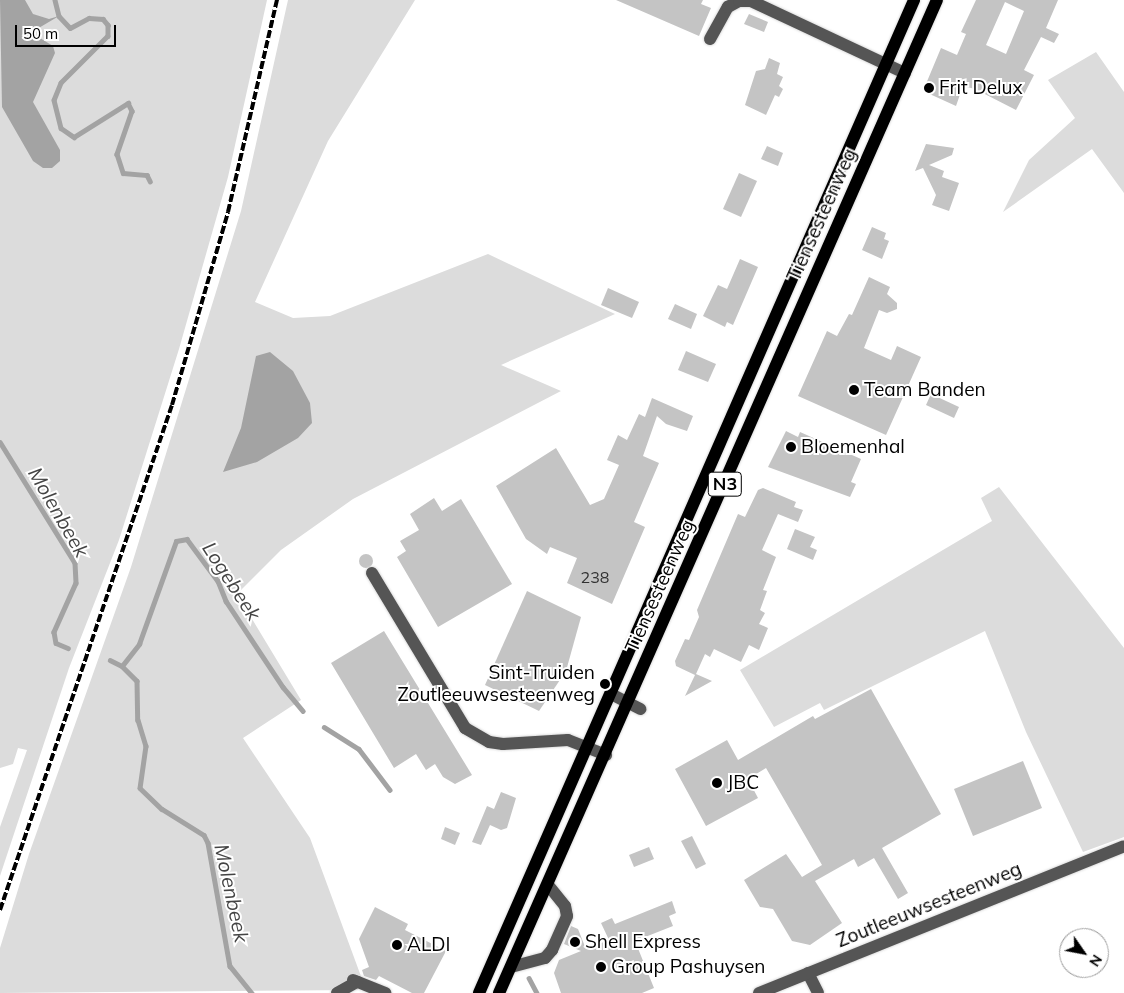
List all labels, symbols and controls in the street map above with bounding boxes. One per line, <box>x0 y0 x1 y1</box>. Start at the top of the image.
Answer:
scale bar <box>18 15 119 47</box>
text: 50 m <box>23 24 58 43</box>
place label: Frit Delux <box>939 77 1023 99</box>
marker: Frit Delux <box>923 82 935 94</box>
street label: Tiensesteenweg <box>783 145 861 285</box>
place label: Team Banden <box>864 379 986 401</box>
marker: Team Banden <box>848 384 860 396</box>
place label: Bloemenhal <box>801 436 905 458</box>
marker: Bloemenhal <box>785 441 797 453</box>
water label: Molenbeek <box>24 463 94 561</box>
road number: N3 <box>708 468 742 499</box>
street label: Tiensesteenweg <box>621 516 699 656</box>
water label: Logebeek <box>198 537 266 625</box>
house number: 238 <box>581 567 609 587</box>
place label: Sint-Truiden Zoutleeuwsesteenweg <box>398 662 595 706</box>
marker: Sint-Truiden Zoutleeuwsesteenweg <box>599 678 611 690</box>
place label: JBC <box>727 772 759 794</box>
marker: JBC <box>711 777 723 789</box>
water label: Molenbeek <box>210 842 254 944</box>
street label: Zoutleeuwsesteenweg <box>833 857 1025 953</box>
north arrow <box>1059 928 1109 978</box>
place label: Shell Express <box>585 931 701 953</box>
place label: ALDI <box>407 934 450 956</box>
marker: Shell Express <box>569 936 581 948</box>
marker: ALDI <box>391 939 403 951</box>
text: N <box>1085 951 1106 970</box>
place label: Group Pashuysen <box>611 956 765 978</box>
marker: Group Pashuysen <box>595 961 607 973</box>

